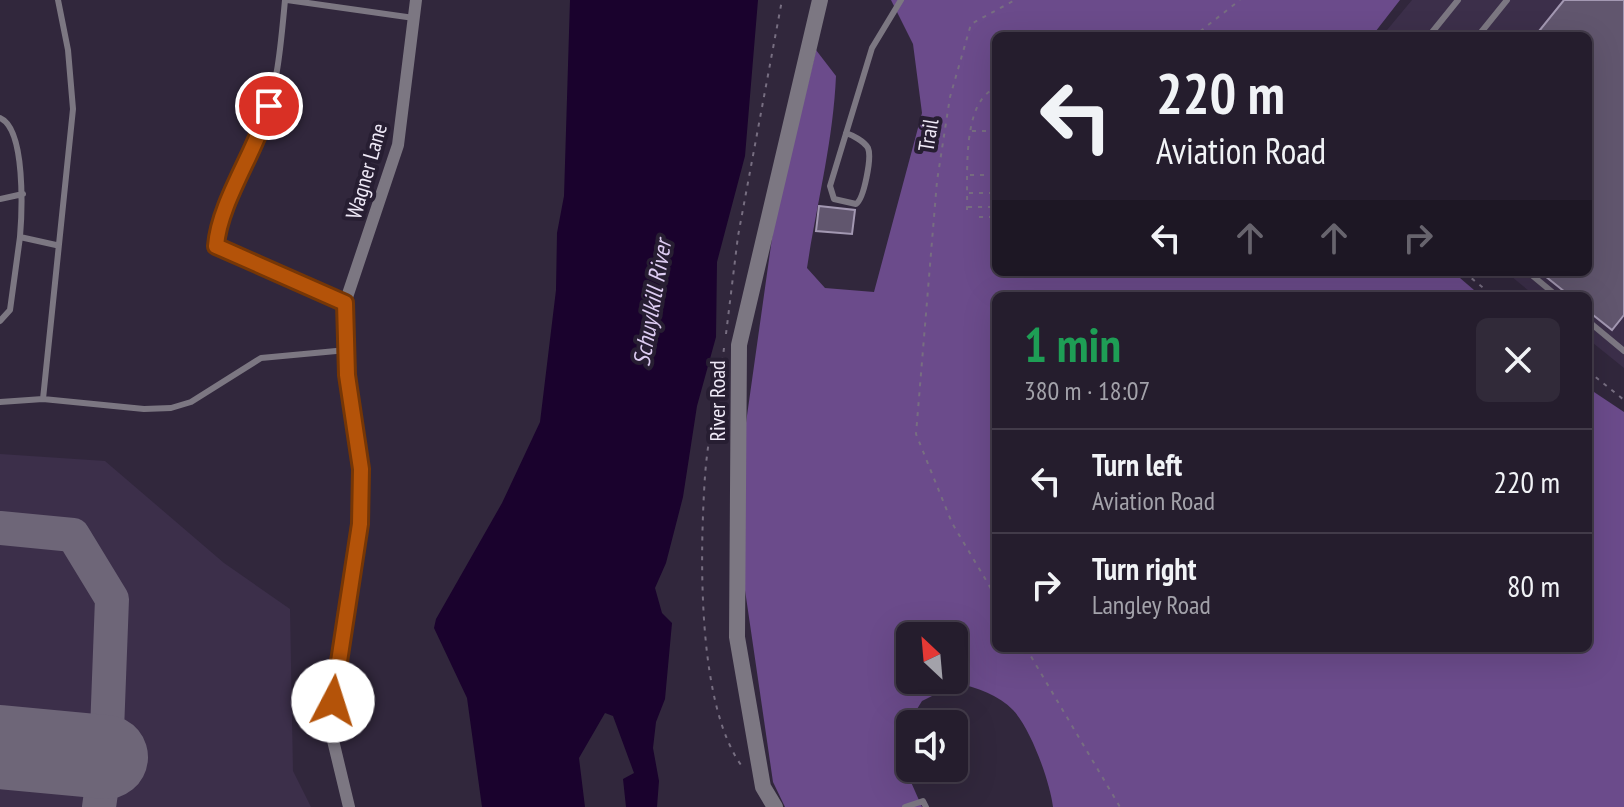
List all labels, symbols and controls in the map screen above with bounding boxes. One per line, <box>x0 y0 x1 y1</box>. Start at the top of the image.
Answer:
text: 220 m <box>1156 57 1285 129</box>
icon: left <box>1024 64 1128 168</box>
pin <box>235 72 303 140</box>
icon: arrive <box>247 84 291 128</box>
street label: Trail <box>912 116 945 153</box>
street label: Wagner Lane <box>339 120 393 222</box>
text: Aviation Road <box>1156 127 1326 174</box>
icon: left <box>1144 216 1188 260</box>
icon: ahead <box>1228 216 1272 260</box>
icon: ahead <box>1312 216 1356 260</box>
icon: right <box>1396 216 1440 260</box>
water label: Schuylkill River <box>626 234 679 369</box>
text: 1 min <box>1024 313 1121 375</box>
button: close <box>1476 318 1560 402</box>
street label: River Road <box>703 360 731 442</box>
text: 380 m · 18:07 <box>1024 374 1150 407</box>
text: Turn left <box>1092 445 1182 484</box>
icon: left <box>1024 459 1068 503</box>
text: 220 m <box>1494 462 1560 501</box>
text: Aviation Road <box>1092 484 1215 517</box>
text: Turn right <box>1092 549 1196 588</box>
icon: right <box>1024 563 1068 607</box>
text: 80 m <box>1507 566 1560 605</box>
text: Langley Road <box>1092 588 1211 621</box>
north arrow <box>896 622 968 694</box>
map controls <box>896 622 968 782</box>
position arrow <box>291 659 375 743</box>
button: sound <box>896 710 968 782</box>

